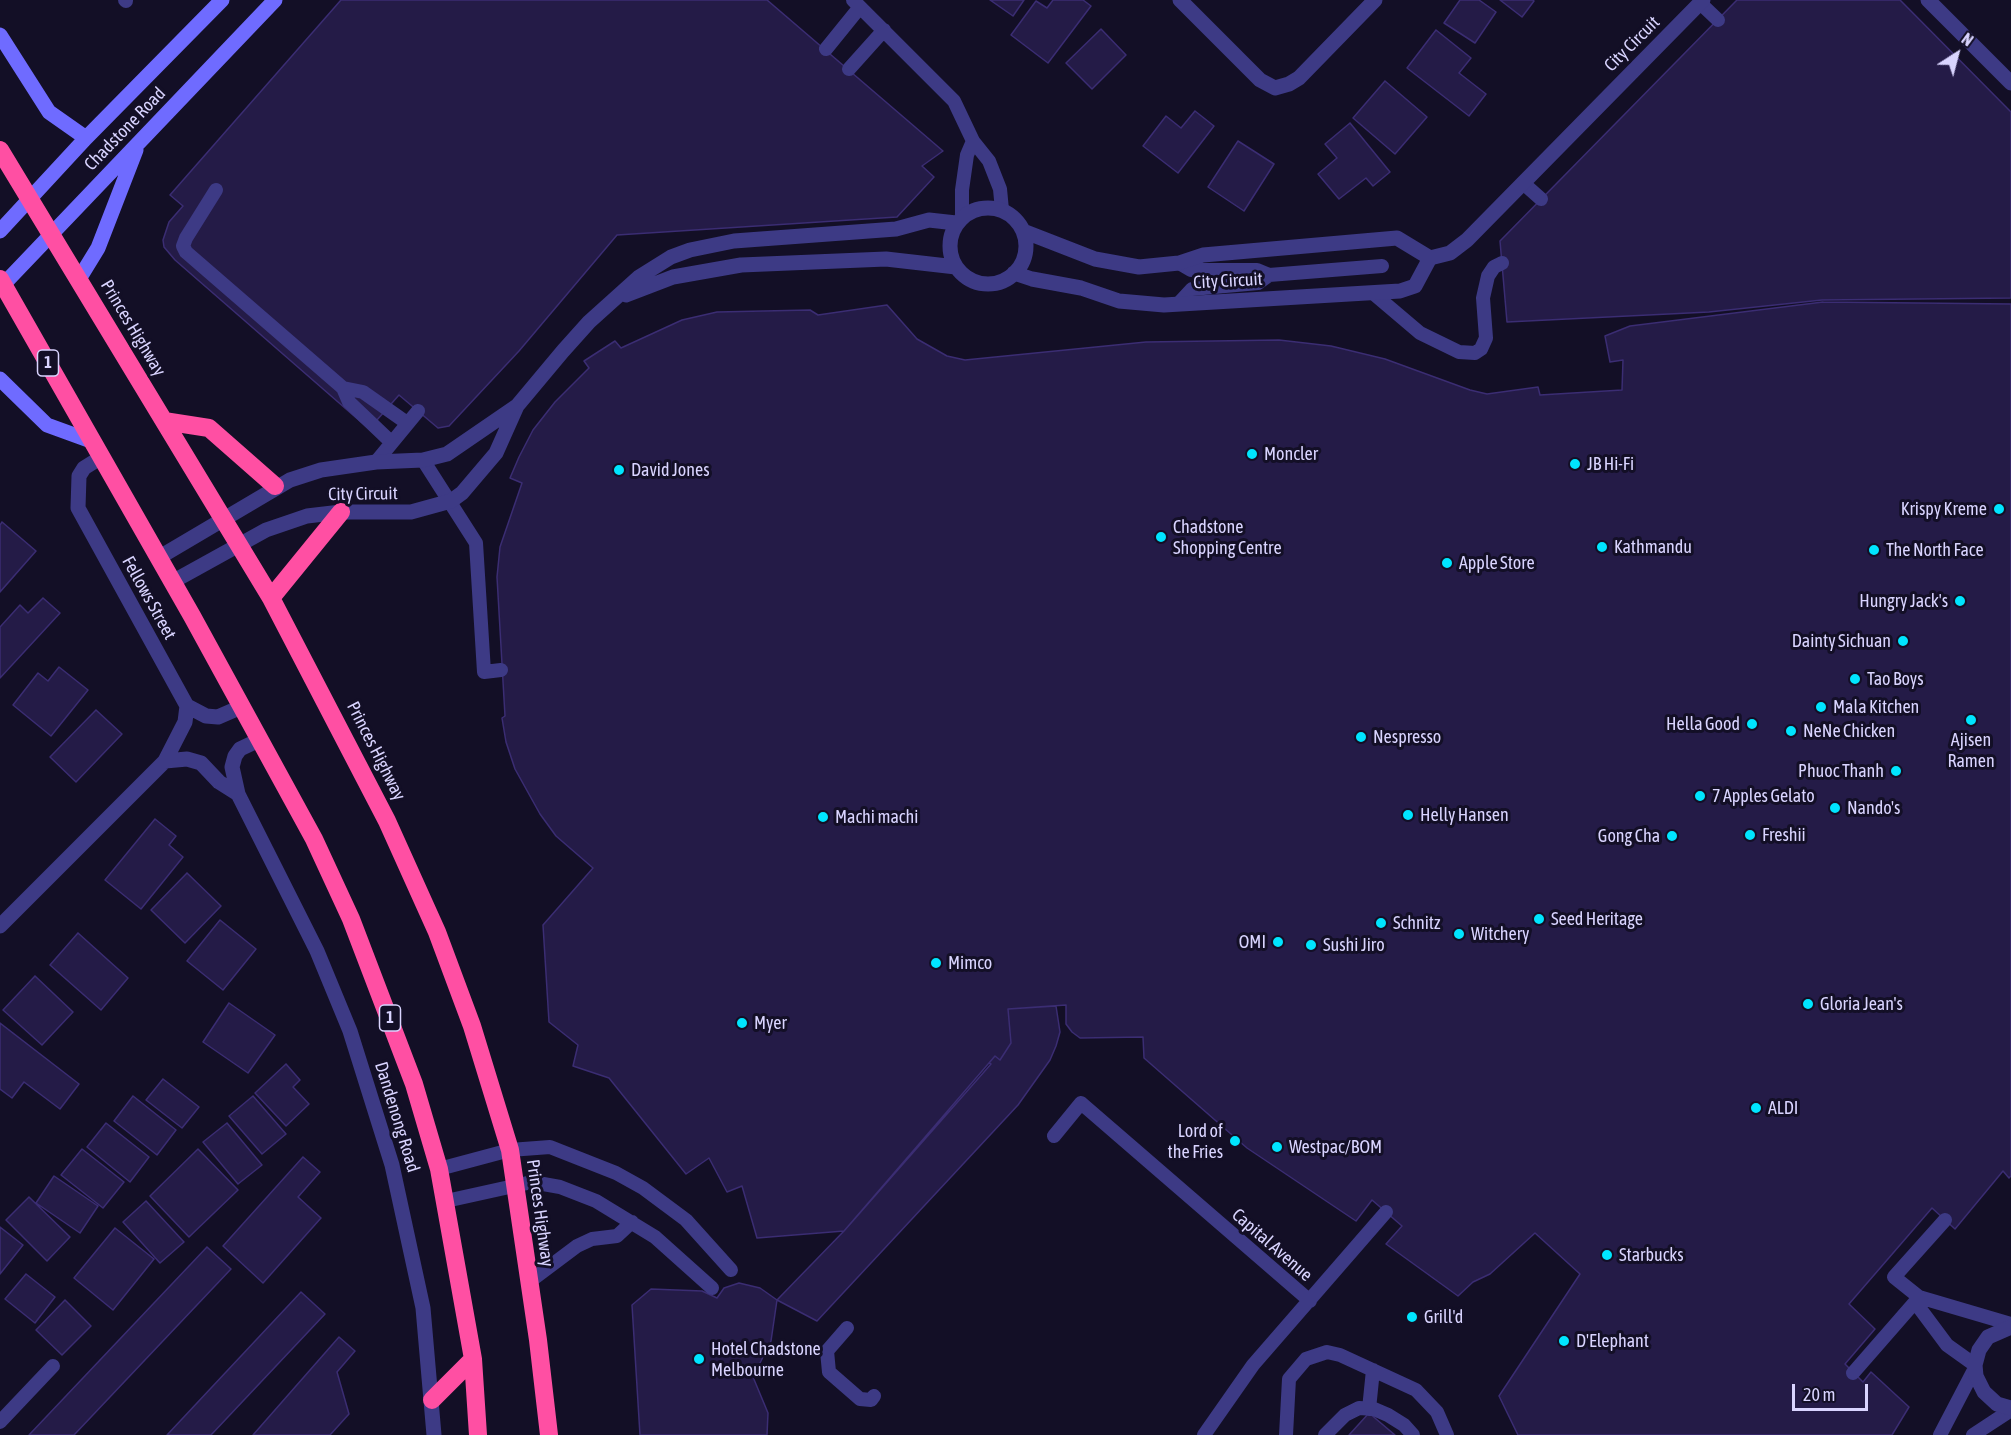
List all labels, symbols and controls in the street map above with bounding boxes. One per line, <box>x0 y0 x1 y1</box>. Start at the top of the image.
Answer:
street label: City Circuit <box>1600 12 1664 76</box>
north arrow <box>1927 24 1987 84</box>
text: N <box>1958 29 1977 49</box>
street label: Chadstone Road <box>80 83 170 175</box>
street label: City Circuit <box>1193 268 1263 294</box>
street label: Princes Highway <box>96 276 170 380</box>
road number: 1 <box>38 350 58 376</box>
place label: Moncler <box>1264 443 1318 465</box>
marker: Moncler <box>1245 447 1259 461</box>
place label: JB Hi-Fi <box>1587 453 1634 475</box>
marker: JB Hi-Fi <box>1568 457 1582 471</box>
place label: David Jones <box>631 459 709 481</box>
marker: David Jones <box>612 463 626 477</box>
street label: City Circuit <box>328 483 398 505</box>
place label: Krispy Kreme <box>1901 498 1987 520</box>
marker: Krispy Kreme <box>1992 502 2006 516</box>
place label: Chadstone Shopping Centre <box>1173 516 1282 558</box>
marker: Chadstone Shopping Centre <box>1154 530 1168 544</box>
place label: Kathmandu <box>1614 536 1692 558</box>
place label: The North Face <box>1886 539 1984 561</box>
marker: Kathmandu <box>1595 540 1609 554</box>
marker: The North Face <box>1867 543 1881 557</box>
place label: Apple Store <box>1459 552 1535 574</box>
street label: Fellows Street <box>117 553 181 643</box>
marker: Apple Store <box>1440 556 1454 570</box>
place label: Hungry Jack's <box>1859 590 1948 612</box>
marker: Hungry Jack's <box>1953 594 1967 608</box>
place label: Dainty Sichuan <box>1792 630 1891 652</box>
marker: Dainty Sichuan <box>1896 634 1910 648</box>
place label: Tao Boys <box>1867 668 1924 690</box>
marker: Tao Boys <box>1848 672 1862 686</box>
place label: Mala Kitchen <box>1833 696 1919 718</box>
street label: Princes Highway <box>342 698 410 804</box>
marker: Mala Kitchen <box>1814 700 1828 714</box>
place label: Hella Good <box>1666 713 1740 735</box>
marker: Ajisen Ramen <box>1964 713 1978 727</box>
marker: Hella Good <box>1745 717 1759 731</box>
place label: NeNe Chicken <box>1803 720 1895 742</box>
marker: NeNe Chicken <box>1784 724 1798 738</box>
place label: Nespresso <box>1373 726 1441 748</box>
place label: Ajisen Ramen <box>1947 729 1995 771</box>
marker: Nespresso <box>1354 730 1368 744</box>
place label: Phuoc Thanh <box>1798 760 1884 782</box>
marker: Phuoc Thanh <box>1889 764 1903 778</box>
place label: 7 Apples Gelato <box>1712 785 1815 807</box>
marker: 7 Apples Gelato <box>1693 789 1707 803</box>
place label: Nando's <box>1847 797 1900 819</box>
marker: Nando's <box>1828 801 1842 815</box>
place label: Helly Hansen <box>1420 804 1509 826</box>
place label: Machi machi <box>835 806 918 828</box>
marker: Helly Hansen <box>1401 808 1415 822</box>
marker: Machi machi <box>816 810 830 824</box>
place label: Freshii <box>1762 824 1806 846</box>
place label: Gong Cha <box>1598 825 1660 847</box>
marker: Freshii <box>1743 828 1757 842</box>
marker: Gong Cha <box>1665 829 1679 843</box>
place label: Seed Heritage <box>1551 908 1643 930</box>
place label: Schnitz <box>1393 912 1440 934</box>
marker: Seed Heritage <box>1532 912 1546 926</box>
marker: Schnitz <box>1374 916 1388 930</box>
place label: Witchery <box>1471 923 1529 945</box>
marker: Witchery <box>1452 927 1466 941</box>
place label: OMI <box>1239 931 1266 953</box>
place label: Sushi Jiro <box>1323 934 1385 956</box>
marker: OMI <box>1271 935 1285 949</box>
marker: Sushi Jiro <box>1304 938 1318 952</box>
place label: Mimco <box>948 952 992 974</box>
marker: Mimco <box>929 956 943 970</box>
place label: Gloria Jean's <box>1820 993 1903 1015</box>
marker: Gloria Jean's <box>1801 997 1815 1011</box>
road number: 1 <box>380 1005 400 1031</box>
place label: Myer <box>754 1012 787 1034</box>
marker: Myer <box>735 1016 749 1030</box>
street label: Dandenong Road <box>370 1059 424 1175</box>
place label: ALDI <box>1768 1097 1798 1119</box>
marker: ALDI <box>1749 1101 1763 1115</box>
place label: Lord of the Fries <box>1168 1120 1223 1162</box>
marker: Lord of the Fries <box>1228 1134 1242 1148</box>
place label: Westpac/BOM <box>1289 1136 1382 1158</box>
marker: Westpac/BOM <box>1270 1140 1284 1154</box>
street label: Princes Highway <box>522 1158 558 1268</box>
street label: Capital Avenue <box>1227 1204 1317 1286</box>
place label: Starbucks <box>1619 1244 1684 1266</box>
marker: Starbucks <box>1600 1248 1614 1262</box>
place label: Grill'd <box>1424 1306 1463 1328</box>
marker: Grill'd <box>1405 1310 1419 1324</box>
place label: D'Elephant <box>1576 1330 1649 1352</box>
marker: D'Elephant <box>1557 1334 1571 1348</box>
place label: Hotel Chadstone Melbourne <box>711 1338 821 1380</box>
marker: Hotel Chadstone Melbourne <box>692 1352 706 1366</box>
scale bar <box>1795 1372 1872 1410</box>
text: 20 m <box>1803 1384 1835 1405</box>

